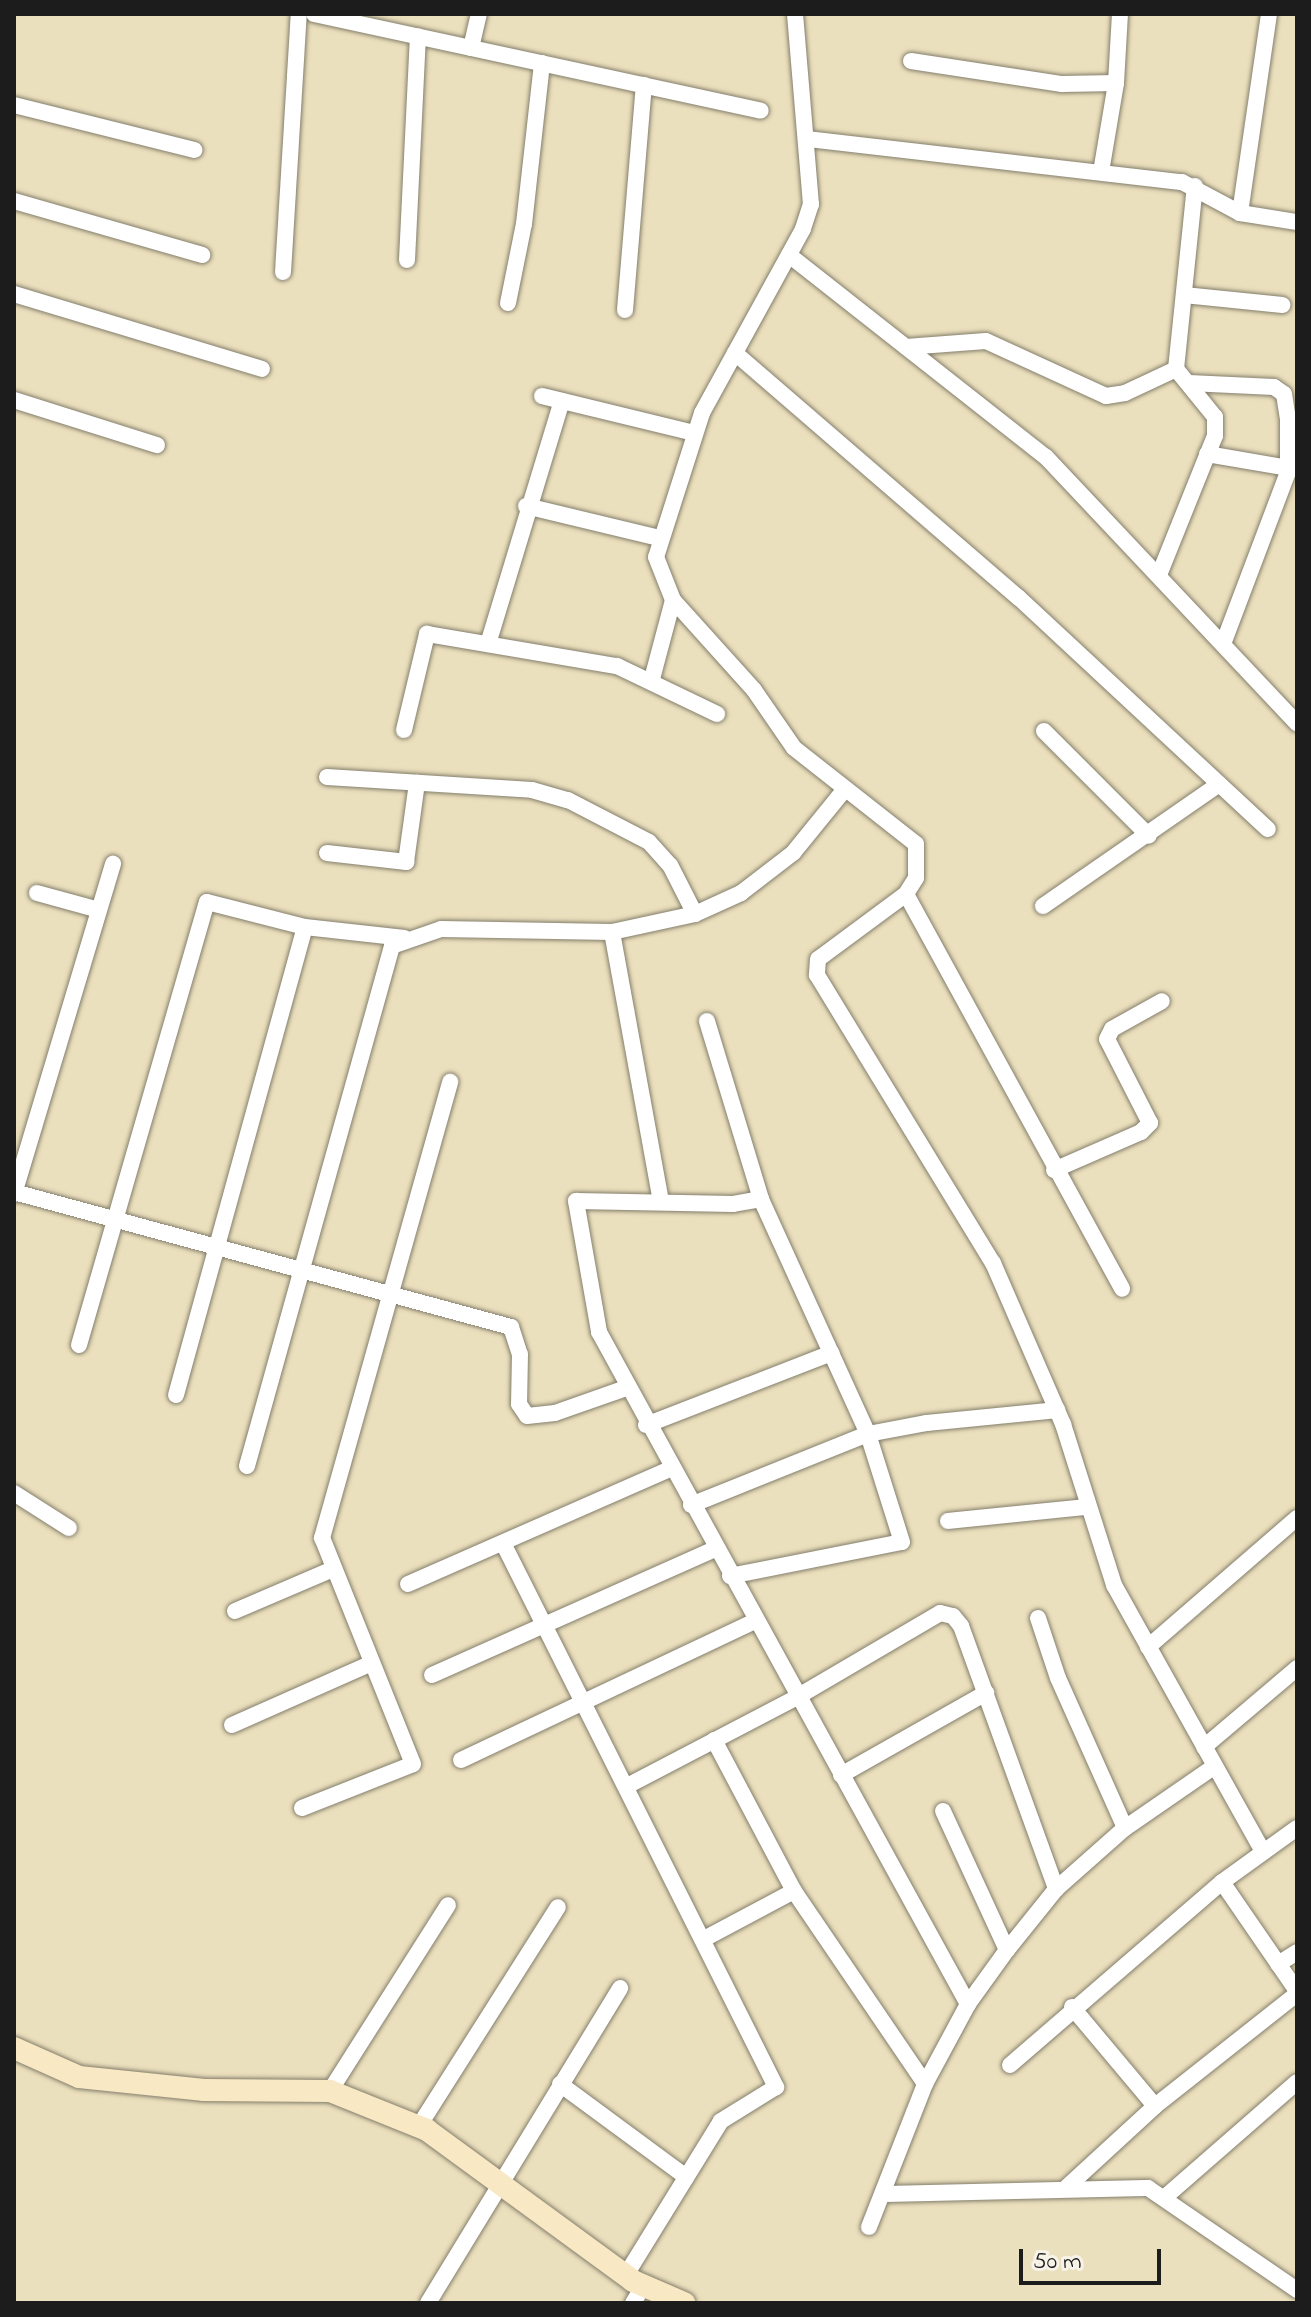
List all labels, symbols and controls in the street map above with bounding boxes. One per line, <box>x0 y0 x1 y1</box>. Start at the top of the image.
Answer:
scale bar <box>1023 2233 1165 2283</box>
text: 50 m <box>1033 2245 1082 2280</box>

